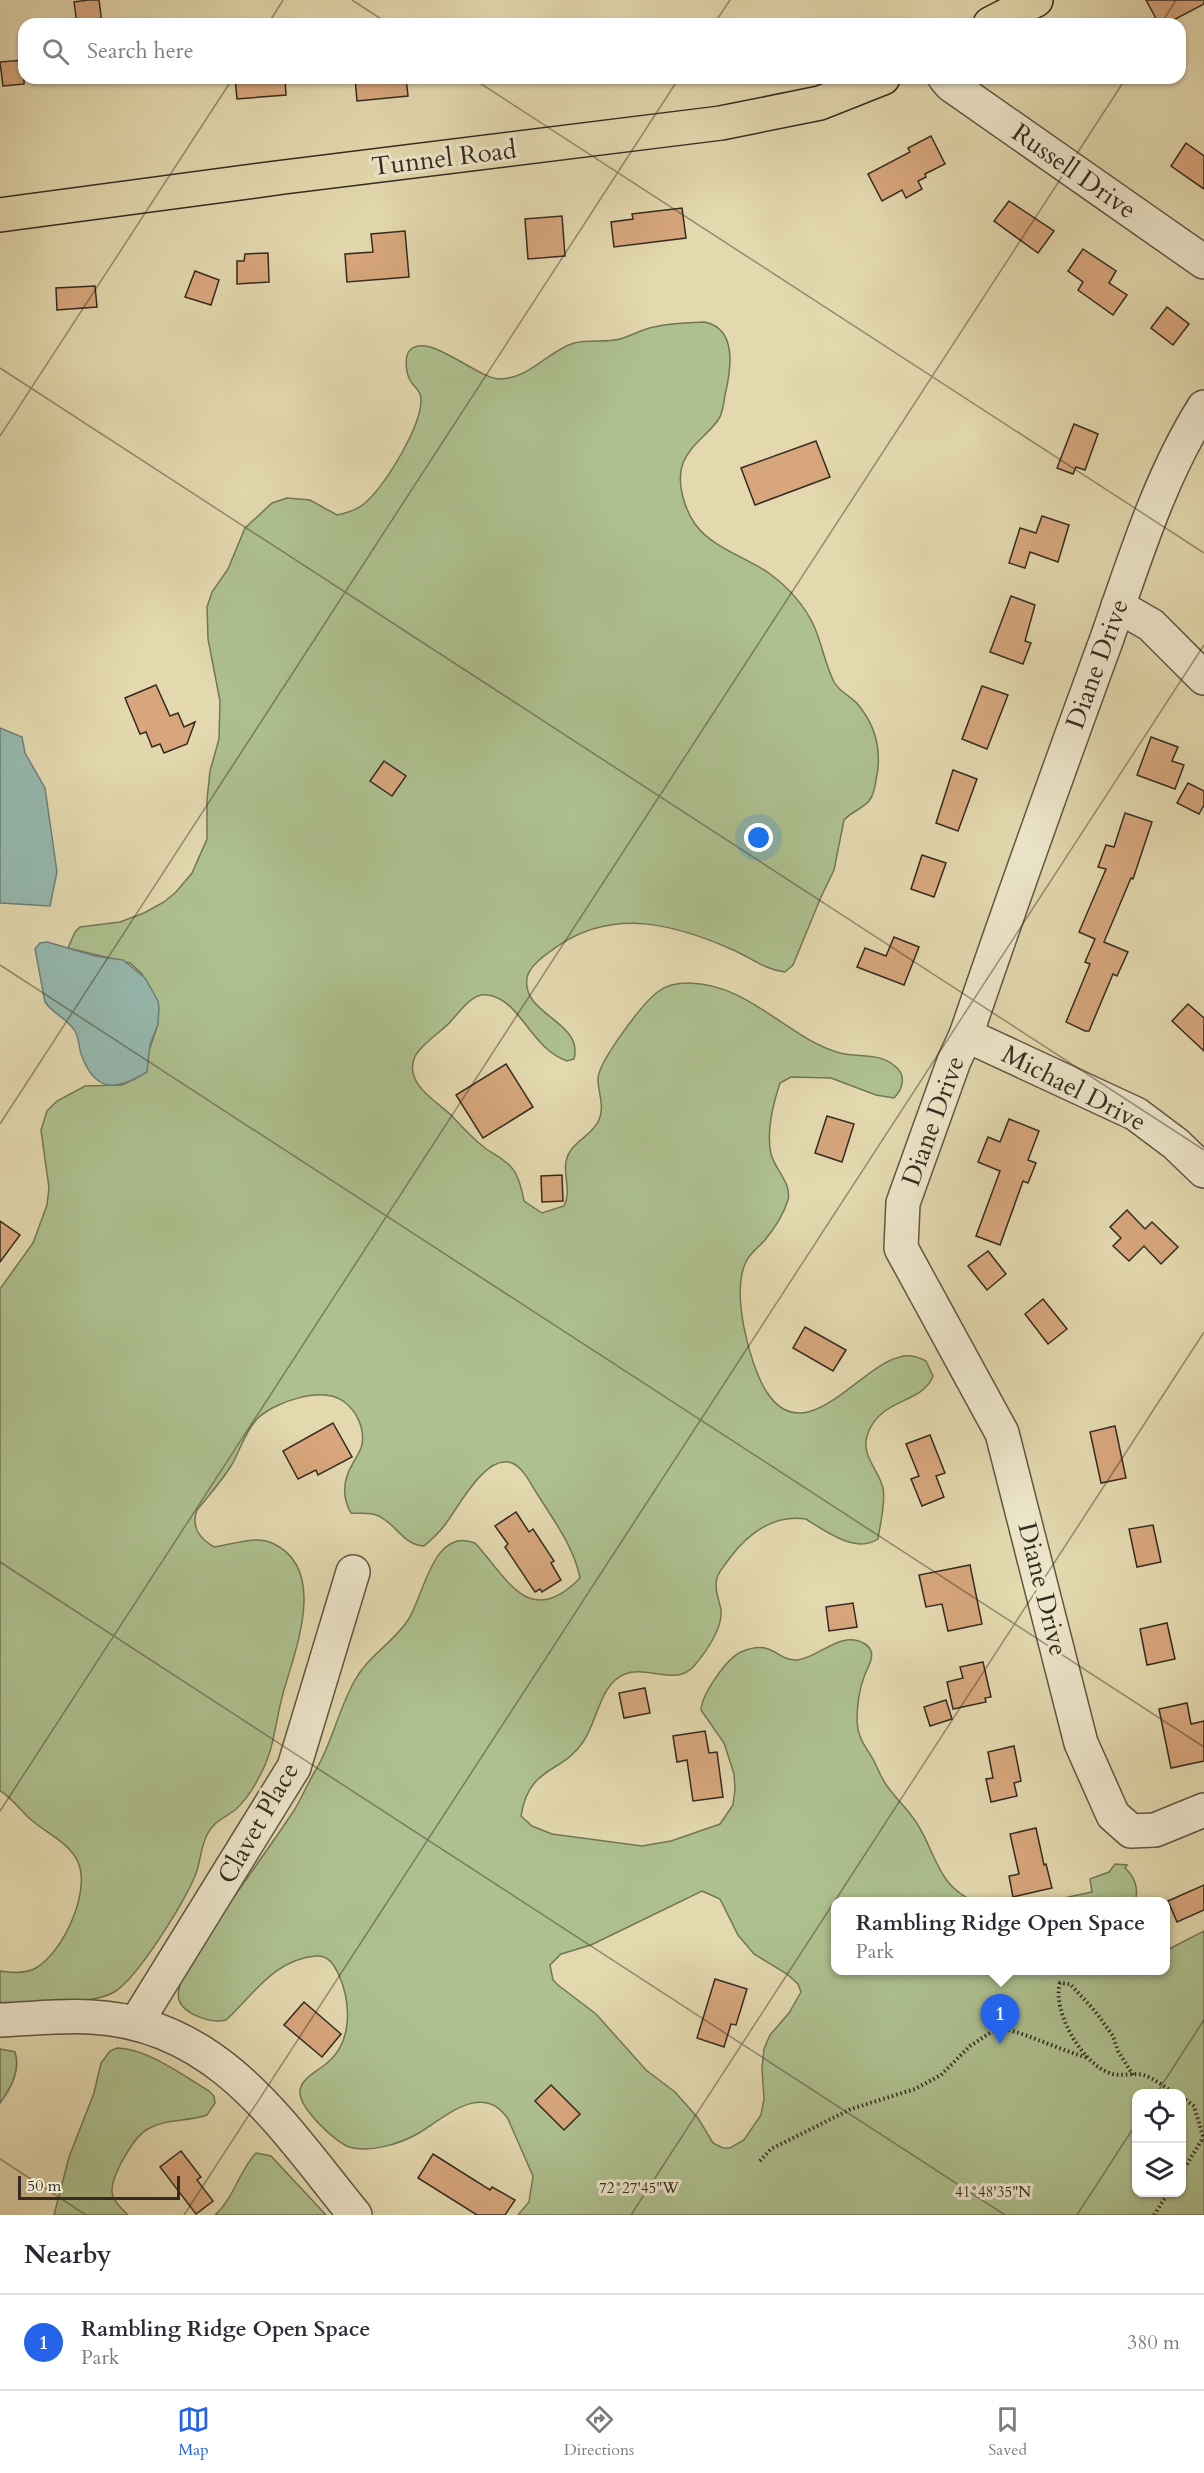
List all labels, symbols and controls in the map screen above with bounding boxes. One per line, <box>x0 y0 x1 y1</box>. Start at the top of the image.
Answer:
search box <box>18 18 1186 84</box>
icon: search <box>39 35 72 68</box>
text: Search here <box>87 36 194 66</box>
street label: Russell Drive <box>1005 115 1143 227</box>
street label: Tunnel Road <box>370 132 518 184</box>
street label: Diane Drive <box>1057 594 1137 734</box>
your location <box>744 823 773 852</box>
street label: Michael Drive <box>996 1037 1152 1139</box>
street label: Diane Drive <box>893 1051 973 1191</box>
street label: Diane Drive <box>1010 1519 1076 1659</box>
street label: Clavet Place <box>209 1756 307 1890</box>
popup <box>831 1897 1170 1975</box>
text: Rambling Ridge Open Space <box>856 1908 1145 1938</box>
text: Park <box>856 1938 894 1965</box>
pin: 1 <box>980 1994 1020 2044</box>
map controls <box>1132 2089 1186 2197</box>
button: locate <box>1132 2089 1186 2143</box>
button: layers <box>1132 2143 1186 2197</box>
scale bar <box>18 2173 180 2200</box>
text: 50 m <box>27 2175 61 2197</box>
text: 72°27'45"W <box>599 2178 679 2198</box>
text: 41°48'35"N <box>955 2182 1031 2202</box>
text: Nearby <box>24 2237 112 2272</box>
text: Rambling Ridge Open Space <box>81 2314 370 2344</box>
text: 1 <box>38 2329 49 2356</box>
text: 380 m <box>1127 2329 1180 2356</box>
text: Park <box>81 2344 119 2371</box>
tab: Map <box>177 2403 210 2461</box>
tab: Directions <box>564 2403 634 2461</box>
tab: Saved <box>988 2403 1027 2461</box>

